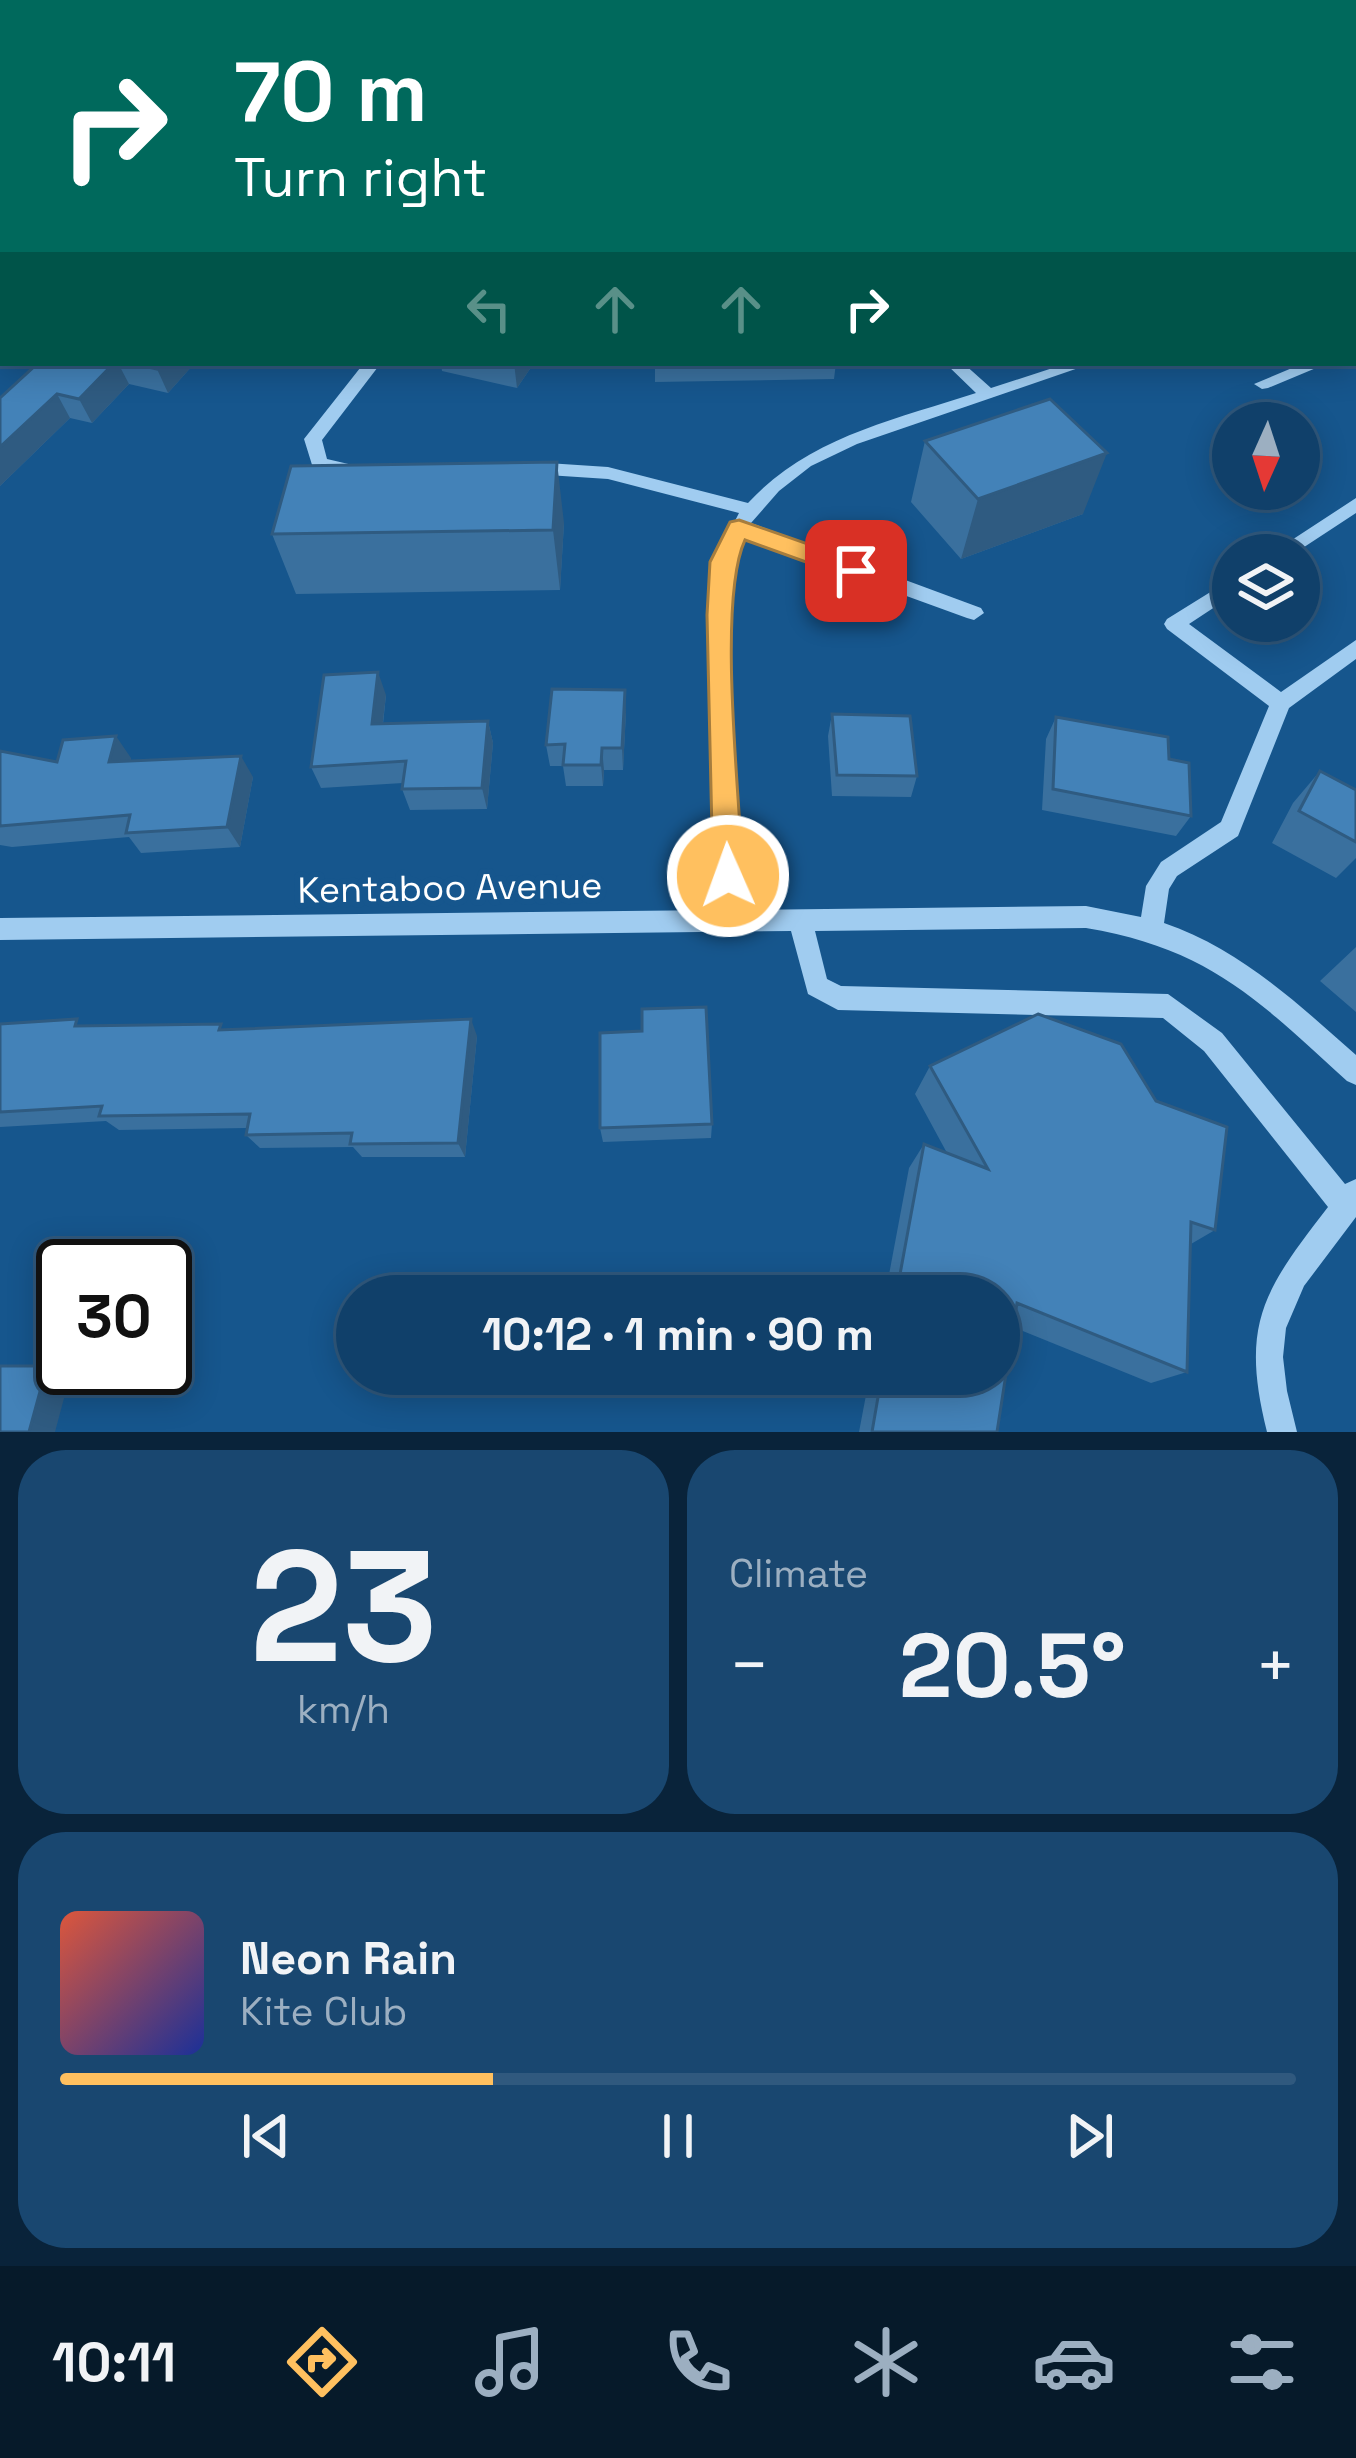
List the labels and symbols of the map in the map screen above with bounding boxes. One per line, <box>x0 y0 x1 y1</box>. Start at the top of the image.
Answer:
north arrow <box>1212 402 1320 510</box>
pin <box>805 520 907 622</box>
position arrow <box>665 813 791 939</box>
street label: Kentaboo Avenue <box>297 862 603 914</box>
speed limit sign: 30 <box>36 1239 192 1395</box>

